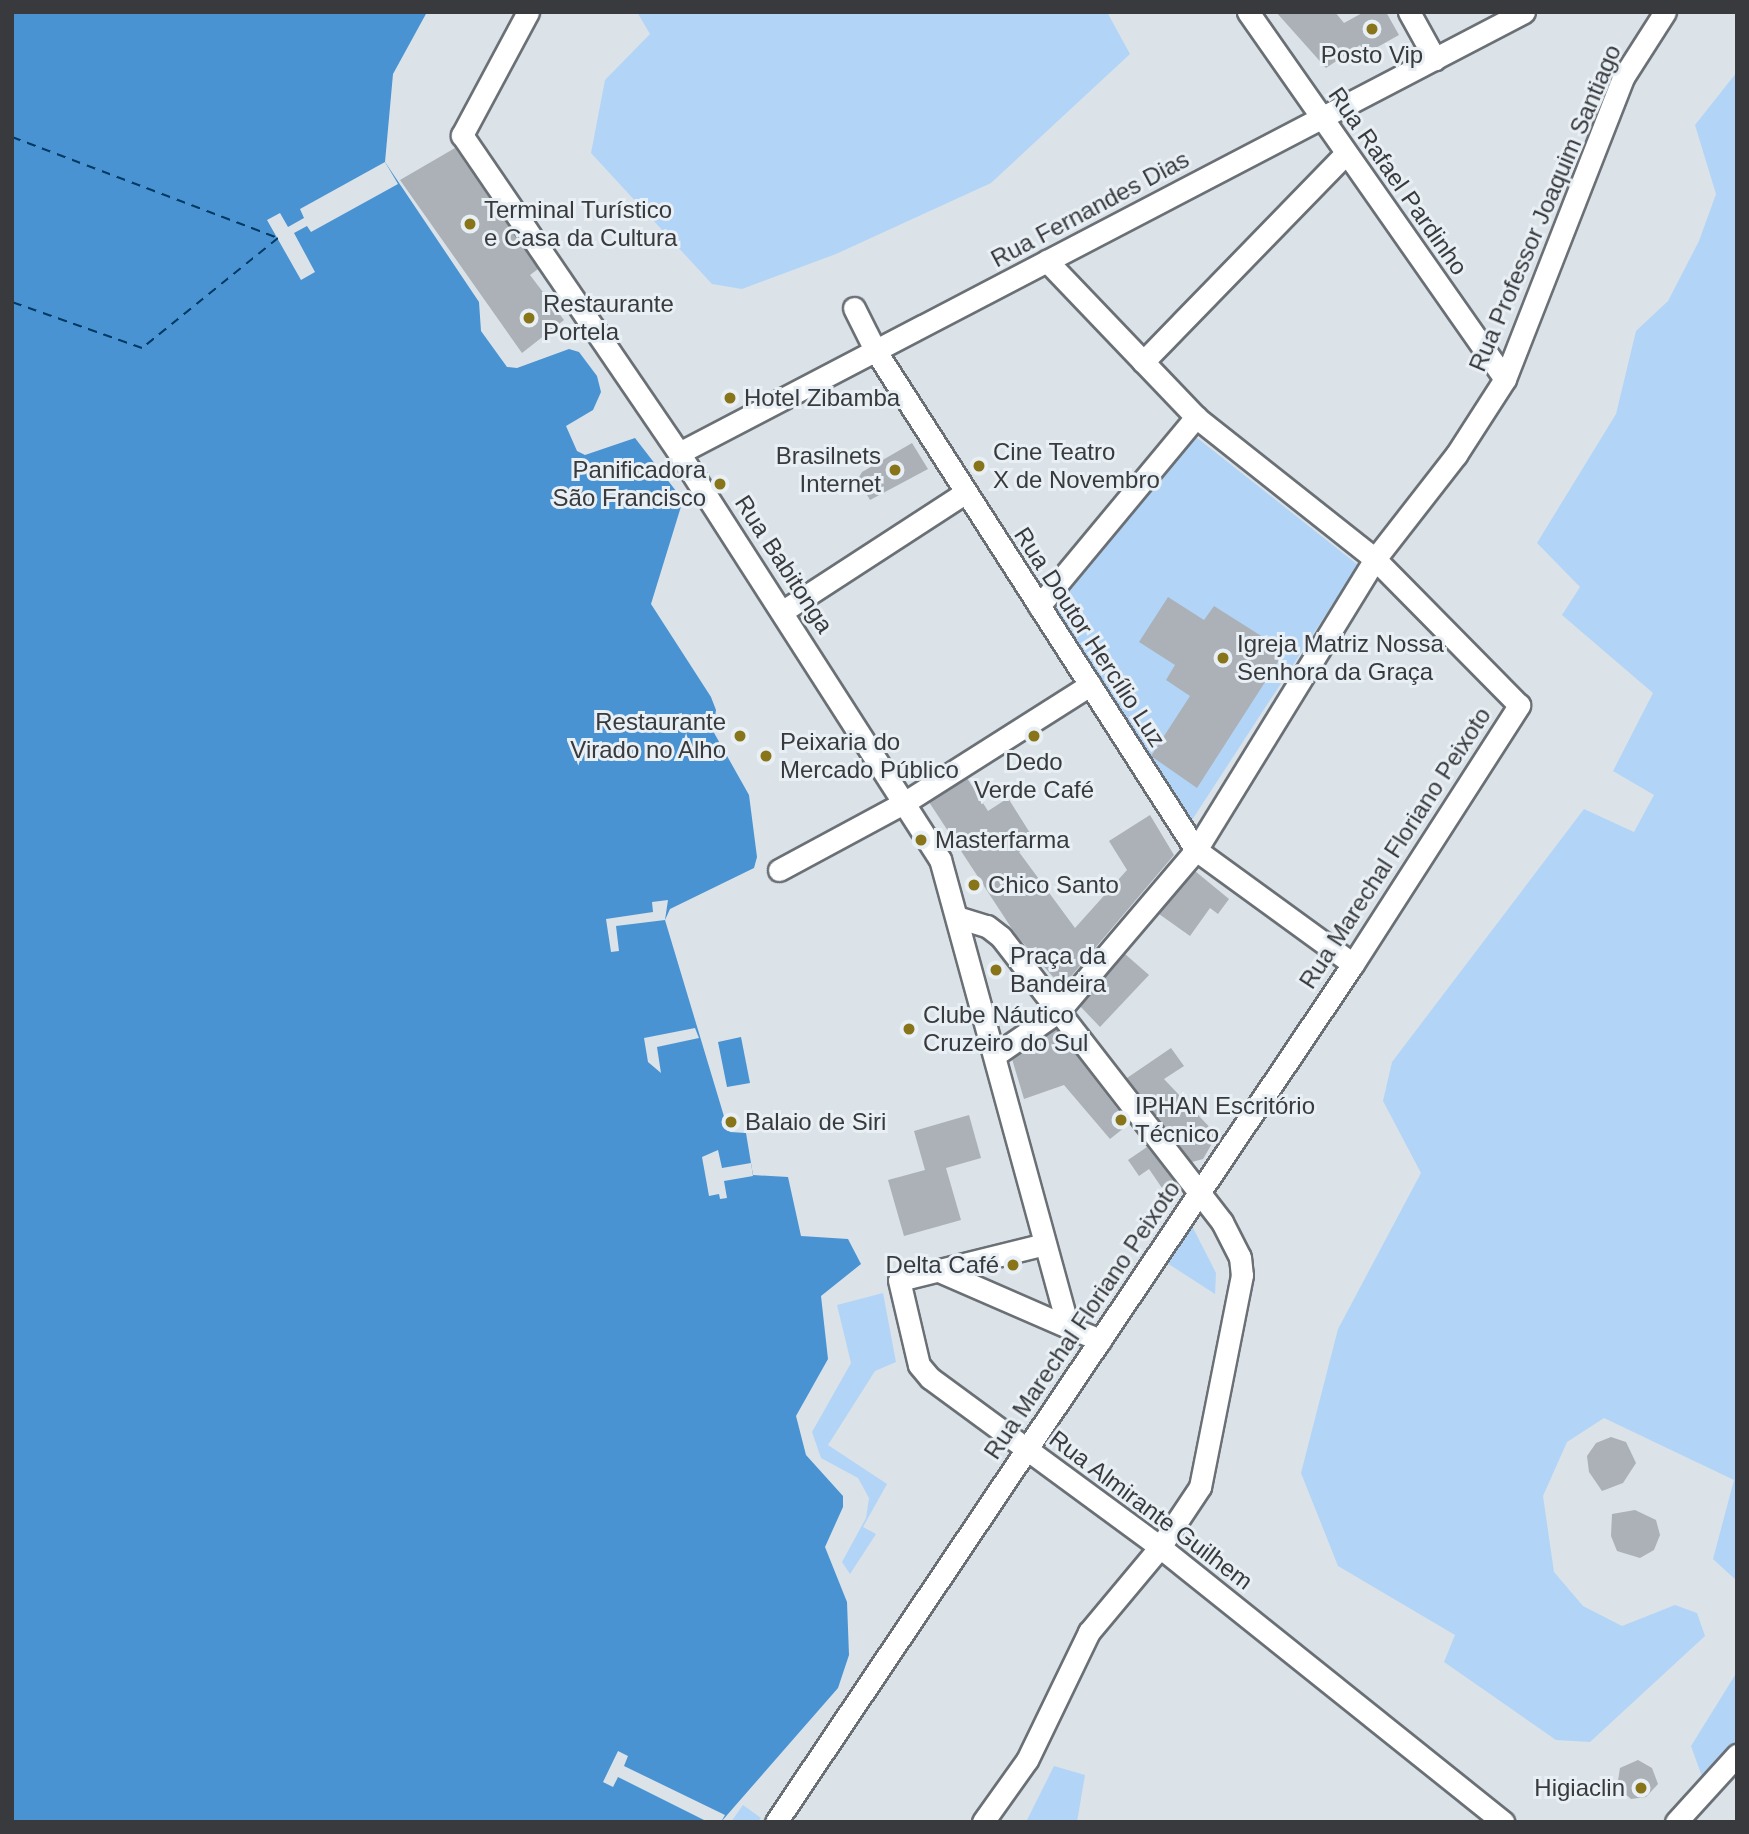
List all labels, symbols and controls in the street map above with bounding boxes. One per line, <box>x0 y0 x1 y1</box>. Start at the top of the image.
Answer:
marker: Posto Vip <box>1364 21 1380 37</box>
street label: Rua Professor Joaquim Santiago <box>1463 40 1627 376</box>
place label: Posto Vip <box>1321 41 1423 69</box>
street label: Rua Rafael Pardinho <box>1322 81 1474 281</box>
street label: Rua Fernandes Dias <box>986 145 1194 273</box>
place label: Terminal Turístico e Casa da Cultura <box>484 196 677 252</box>
marker: Terminal Turístico e Casa da Cultura <box>462 216 478 232</box>
place label: Restaurante Portela <box>543 290 674 346</box>
marker: Restaurante Portela <box>521 310 537 326</box>
place label: Hotel Zibamba <box>744 384 900 412</box>
marker: Hotel Zibamba <box>722 390 738 406</box>
place label: Cine Teatro X de Novembro <box>993 438 1160 494</box>
place label: Brasilnets Internet <box>776 442 881 498</box>
place label: Panificadora São Francisco <box>553 456 706 512</box>
marker: Cine Teatro X de Novembro <box>971 458 987 474</box>
marker: Brasilnets Internet <box>887 462 903 478</box>
marker: Panificadora São Francisco <box>712 476 728 492</box>
street label: Rua Babitonga <box>729 490 839 638</box>
street label: Rua Doutor Hercílio Luz <box>1008 522 1172 752</box>
place label: Igreja Matriz Nossa Senhora da Graça <box>1237 630 1444 686</box>
marker: Igreja Matriz Nossa Senhora da Graça <box>1215 650 1231 666</box>
street label: Rua Marechal Floriano Peixoto <box>1293 702 1497 994</box>
place label: Restaurante Virado no Alho <box>569 708 726 764</box>
marker: Restaurante Virado no Alho <box>732 728 748 744</box>
place label: Peixaria do Mercado Público <box>780 728 959 784</box>
marker: Dedo Verde Café <box>1026 728 1042 744</box>
marker: Peixaria do Mercado Público <box>758 748 774 764</box>
place label: Dedo Verde Café <box>974 748 1094 804</box>
place label: Masterfarma <box>935 826 1070 854</box>
marker: Masterfarma <box>913 832 929 848</box>
place label: Chico Santo <box>988 871 1119 899</box>
marker: Chico Santo <box>966 877 982 893</box>
place label: Praça da Bandeira <box>1010 942 1106 998</box>
marker: Praça da Bandeira <box>988 962 1004 978</box>
place label: Clube Náutico Cruzeiro do Sul <box>923 1001 1088 1057</box>
marker: Clube Náutico Cruzeiro do Sul <box>901 1021 917 1037</box>
place label: IPHAN Escritório Técnico <box>1135 1092 1315 1148</box>
place label: Balaio de Siri <box>745 1108 886 1136</box>
marker: IPHAN Escritório Técnico <box>1113 1112 1129 1128</box>
marker: Balaio de Siri <box>723 1114 739 1130</box>
street label: Rua Marechal Floriano Peixoto <box>978 1175 1186 1465</box>
place label: Delta Café <box>886 1251 999 1279</box>
marker: Delta Café <box>1005 1257 1021 1273</box>
street label: Rua Almirante Guilhem <box>1043 1424 1259 1596</box>
place label: Higiaclin <box>1534 1774 1625 1802</box>
marker: Higiaclin <box>1631 1778 1651 1798</box>

